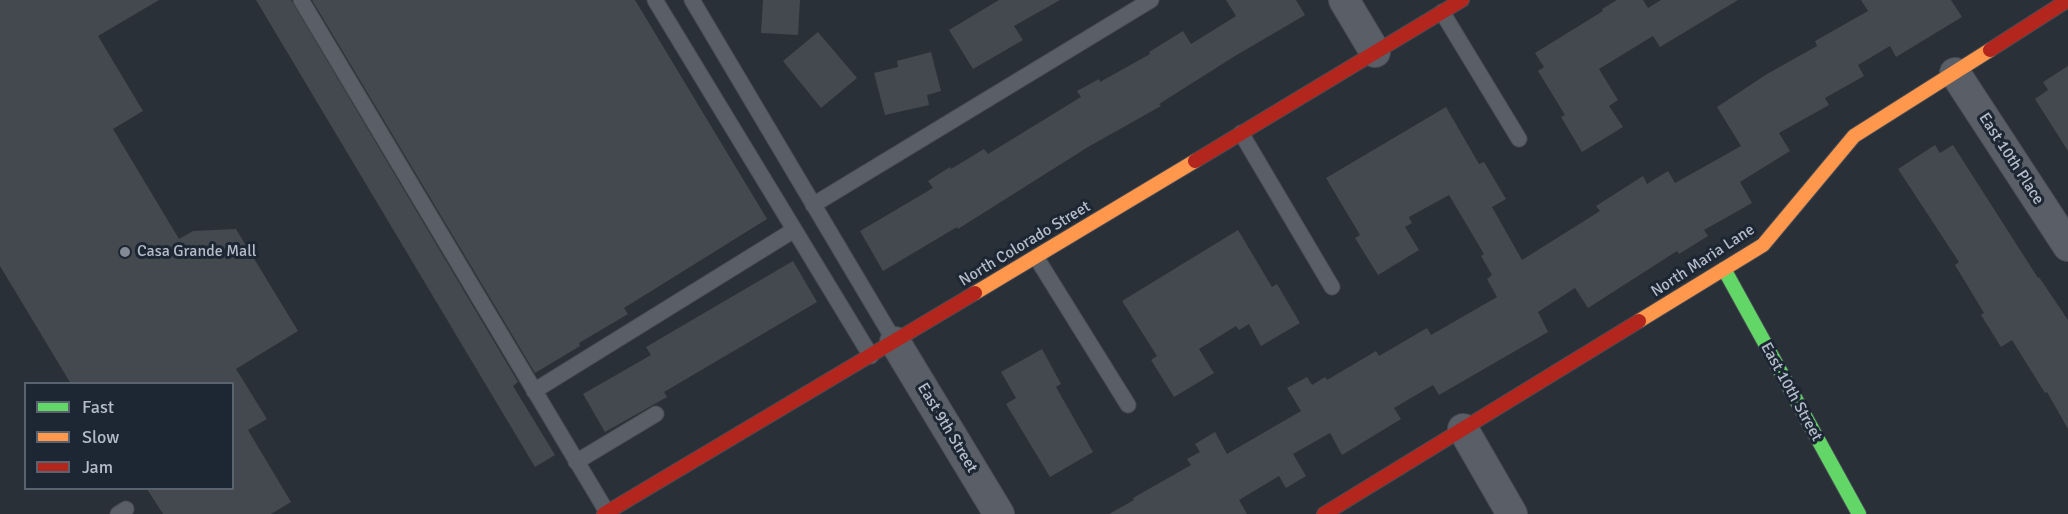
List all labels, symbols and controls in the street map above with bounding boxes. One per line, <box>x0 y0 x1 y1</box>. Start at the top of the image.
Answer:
street label: East 10th Place <box>1974 109 2048 209</box>
street label: North Colorado Street <box>956 197 1094 291</box>
street label: North Maria Lane <box>1648 220 1758 302</box>
place label: Casa Grande Mall <box>137 242 256 262</box>
marker: Casa Grande Mall <box>118 245 132 259</box>
street label: East 10th Street <box>1756 339 1826 445</box>
street label: East 9th Street <box>913 380 981 476</box>
legend <box>24 382 234 490</box>
text: Fast <box>82 396 114 418</box>
text: Slow <box>82 426 119 448</box>
text: Jam <box>82 456 113 478</box>

